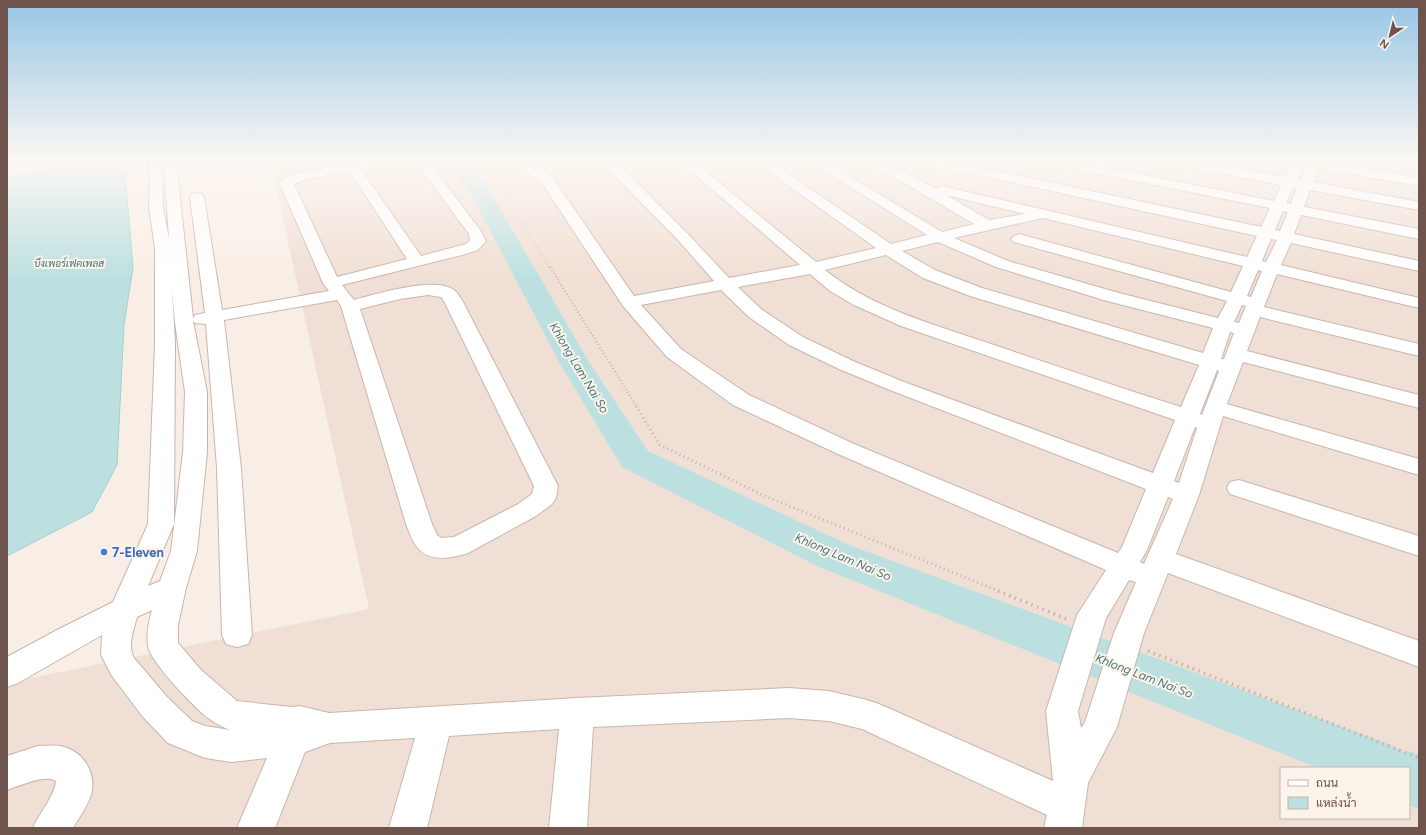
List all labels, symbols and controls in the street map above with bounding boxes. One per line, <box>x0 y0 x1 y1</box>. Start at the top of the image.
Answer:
north arrow <box>1370 16 1410 56</box>
text: N <box>1377 36 1392 52</box>
water label: บึงเพอร์เฟคเพลส <box>34 256 105 270</box>
water label: Khlong Lam Nai So <box>546 320 612 416</box>
water label: Khlong Lam Nai So <box>793 530 893 584</box>
place label: 7-Eleven <box>112 545 164 560</box>
marker: 7-Eleven <box>99 547 109 557</box>
water label: Khlong Lam Nai So <box>1093 651 1195 701</box>
legend <box>1280 767 1410 819</box>
text: ถนน <box>1316 776 1339 790</box>
text: แหล่งน้ำ <box>1316 792 1356 810</box>

